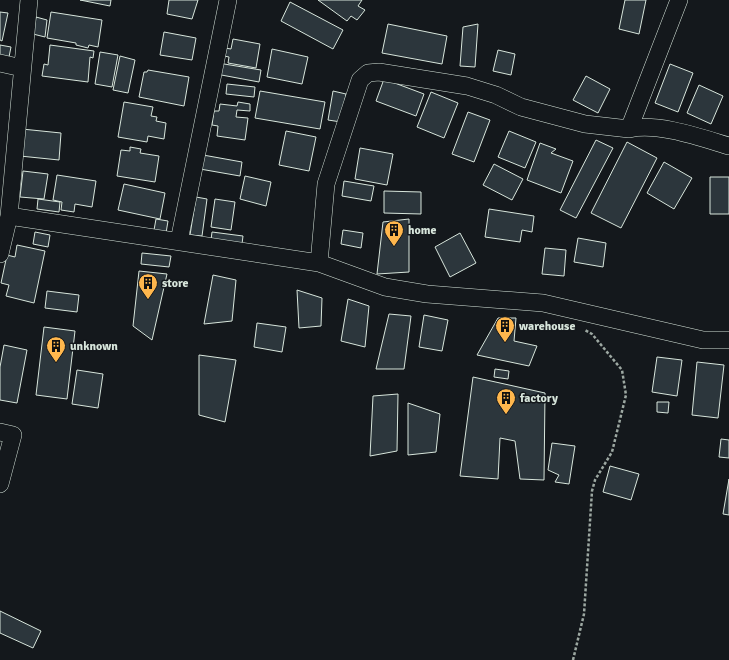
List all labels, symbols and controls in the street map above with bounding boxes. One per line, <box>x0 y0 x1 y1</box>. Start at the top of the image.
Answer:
building icon: home <box>383 219 405 247</box>
place label: home <box>408 223 436 238</box>
building icon: store <box>137 272 159 300</box>
place label: store <box>162 276 189 291</box>
building icon: warehouse <box>494 315 516 343</box>
place label: warehouse <box>519 319 575 334</box>
building icon: unknown <box>45 335 67 363</box>
place label: unknown <box>70 339 118 354</box>
building icon: factory <box>495 387 517 415</box>
place label: factory <box>519 391 558 406</box>

